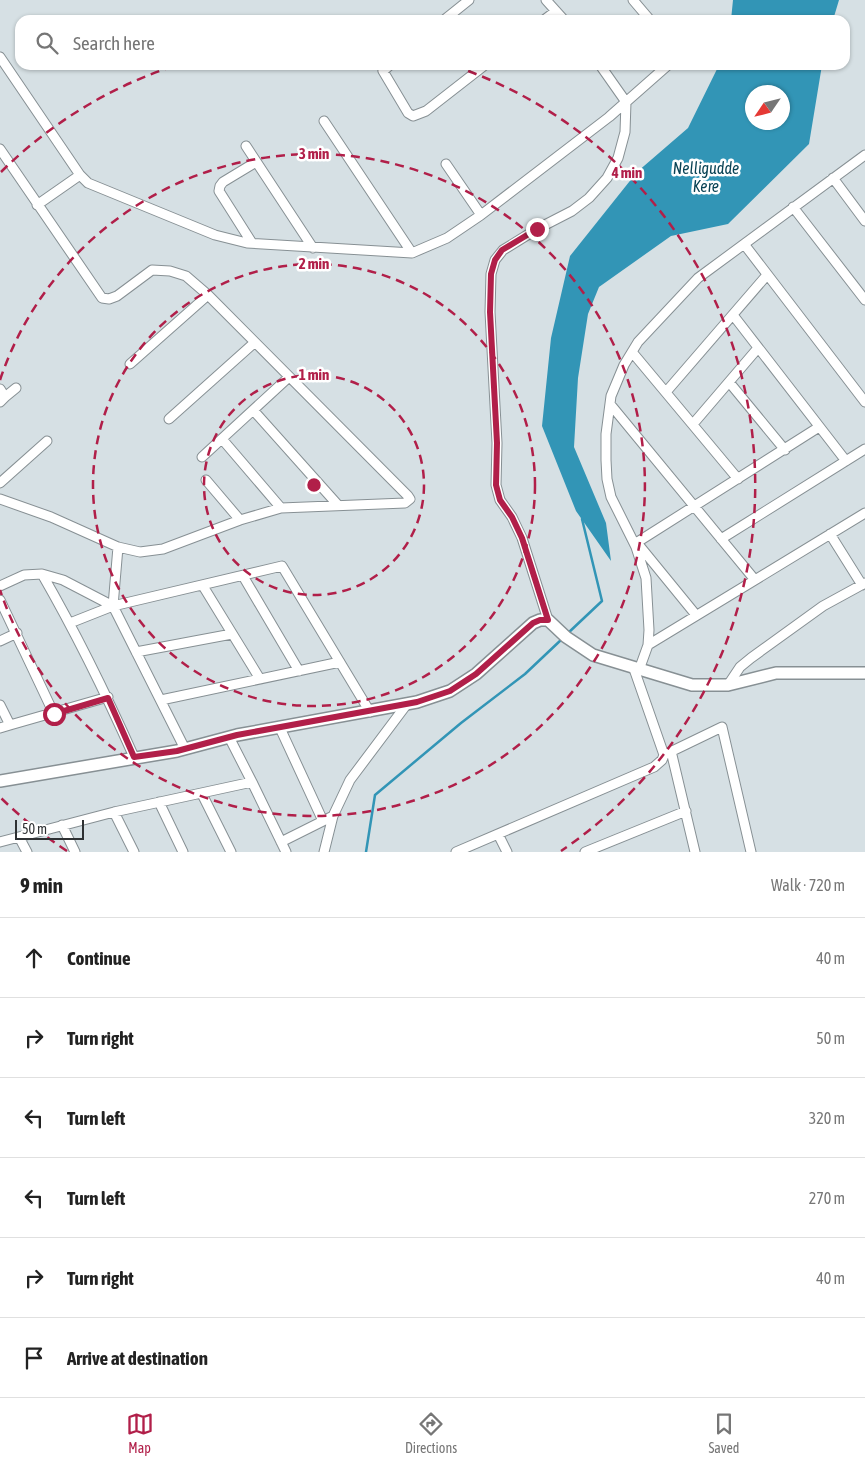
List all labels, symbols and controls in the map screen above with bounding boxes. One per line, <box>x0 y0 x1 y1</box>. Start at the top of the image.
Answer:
search box <box>15 15 850 70</box>
icon: search <box>33 29 61 57</box>
text: Search here <box>73 32 155 54</box>
north arrow <box>745 85 790 130</box>
text: 3 min <box>299 145 329 162</box>
water label: Nelligudde Kere <box>673 159 739 195</box>
text: 4 min <box>611 164 642 181</box>
route end <box>526 218 549 241</box>
text: 2 min <box>299 255 329 272</box>
text: 1 min <box>299 366 329 383</box>
centre of rings <box>305 476 323 494</box>
route start <box>43 703 66 726</box>
scale bar <box>15 817 84 840</box>
text: 50 m <box>22 821 47 837</box>
text: 9 min <box>20 873 63 897</box>
text: Walk · 720 m <box>771 876 845 894</box>
icon: ahead <box>20 944 48 972</box>
text: Continue <box>67 947 131 969</box>
text: 40 m <box>816 949 845 967</box>
icon: right <box>20 1024 48 1052</box>
text: Turn right <box>67 1027 134 1049</box>
text: 50 m <box>816 1029 845 1047</box>
icon: left <box>20 1104 48 1132</box>
text: Turn left <box>67 1107 125 1129</box>
text: 320 m <box>809 1109 845 1127</box>
icon: left <box>20 1184 48 1212</box>
text: Turn left <box>67 1187 125 1209</box>
text: 270 m <box>809 1189 845 1207</box>
icon: right <box>20 1264 48 1292</box>
text: Turn right <box>67 1267 134 1289</box>
text: 40 m <box>816 1269 845 1287</box>
icon: arrive <box>20 1344 48 1372</box>
text: Arrive at destination <box>67 1347 208 1369</box>
tab: Map <box>126 1410 154 1456</box>
tab: Directions <box>405 1410 457 1456</box>
tab: Saved <box>708 1410 739 1456</box>

